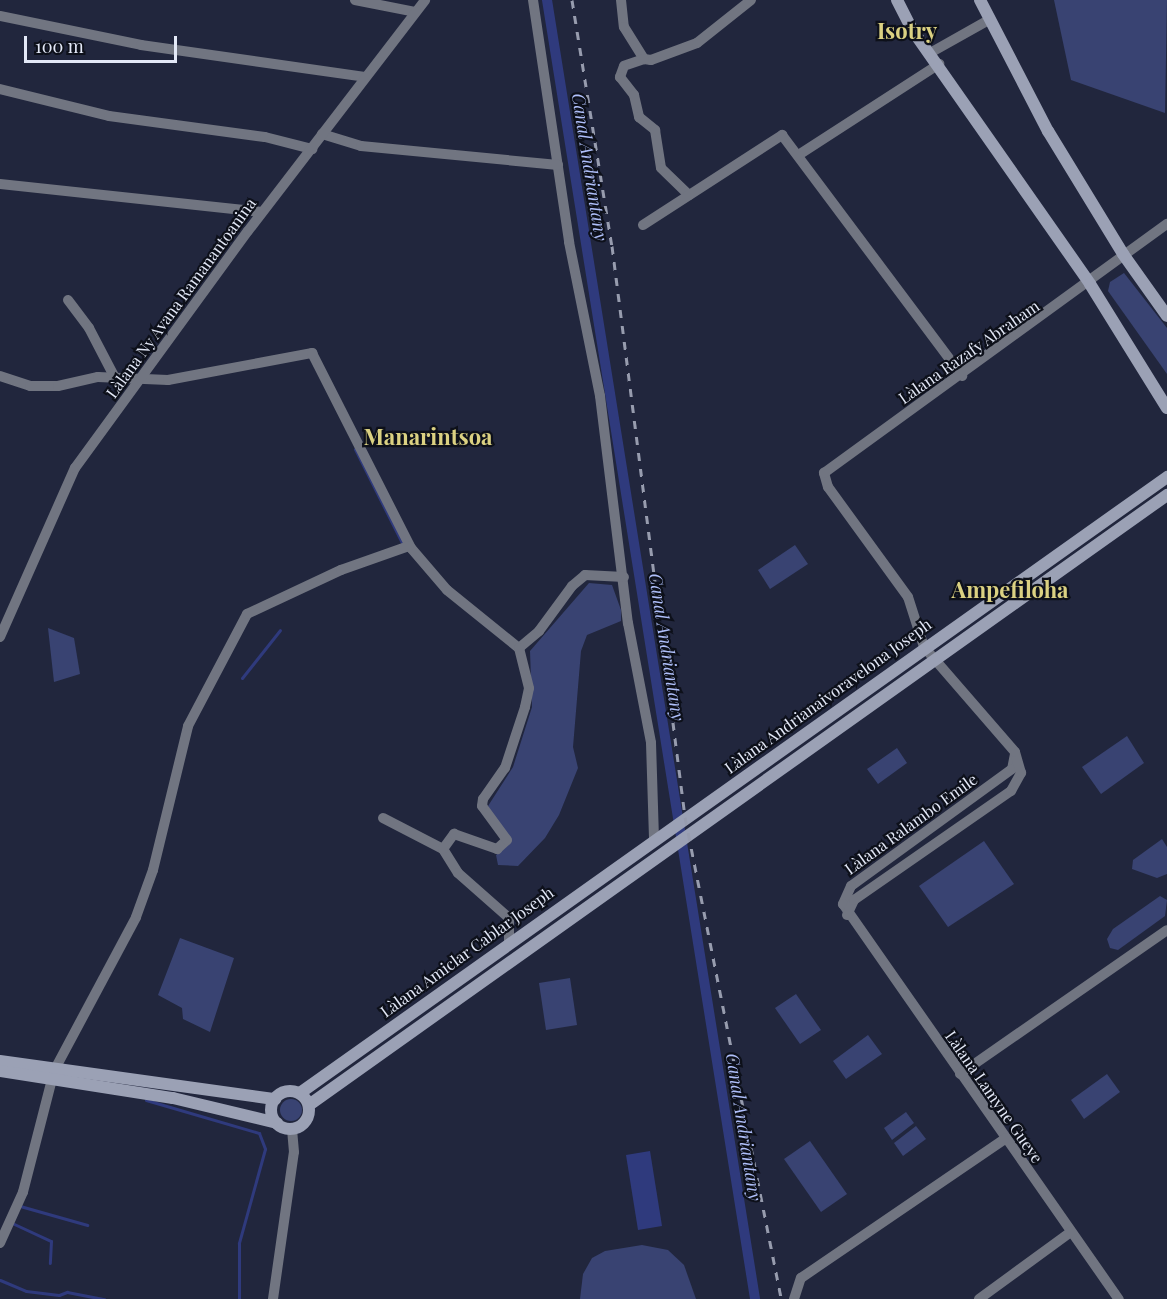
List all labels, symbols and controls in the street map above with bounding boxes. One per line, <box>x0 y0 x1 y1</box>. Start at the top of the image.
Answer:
district label: Isotry <box>877 18 937 44</box>
scale bar <box>27 24 180 62</box>
text: 100 m <box>35 34 84 58</box>
water label: Canal Andriantany <box>568 91 612 243</box>
street label: Làlana Ny Avana Ramanantoanina <box>102 194 260 402</box>
street label: Làlana Razafy Abraham <box>894 296 1044 408</box>
district label: Manarintsoa <box>363 424 493 450</box>
water label: Canal Andriantany <box>645 571 689 723</box>
district label: Ampefiloha <box>952 577 1068 603</box>
street label: Làlana Andrianaivoravelona Joseph <box>720 614 936 778</box>
street label: Làlana Ralambo Emile <box>841 769 981 879</box>
street label: Làlana Amiclar Cablar Joseph <box>376 882 558 1022</box>
street label: Làlana Lamyne Gueye <box>941 1027 1047 1167</box>
water label: Canal Andriantany <box>722 1051 766 1203</box>

